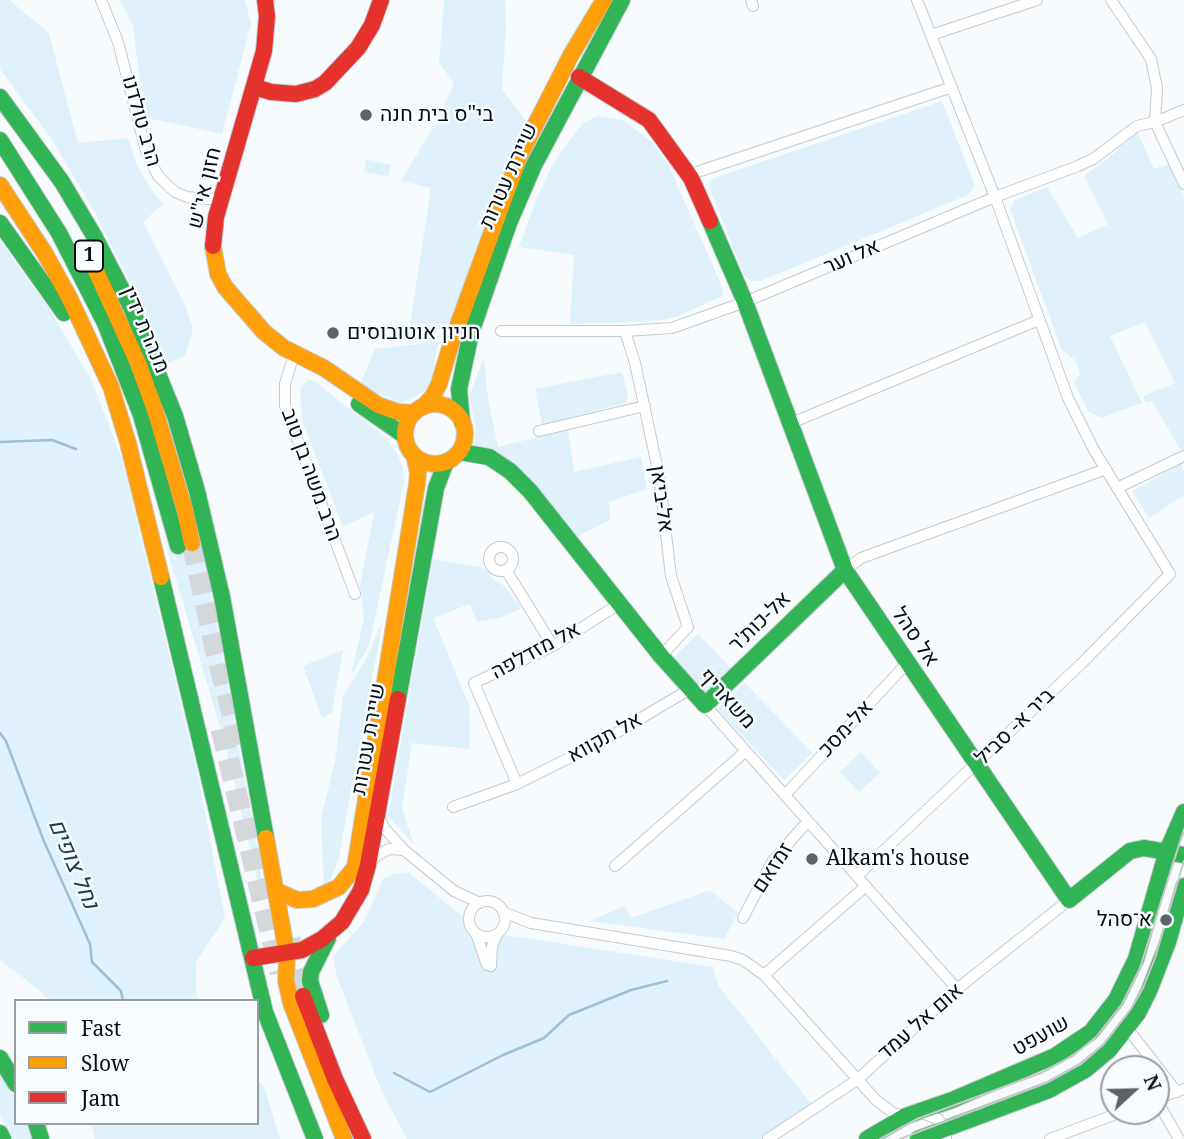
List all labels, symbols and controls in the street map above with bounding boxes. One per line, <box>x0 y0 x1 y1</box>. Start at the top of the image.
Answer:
street label: הרב טולדנו <box>116 72 166 170</box>
place label: בי"ס בית חנה <box>380 102 493 128</box>
marker: בי"ס בית חנה <box>358 107 374 123</box>
street label: שיירת עטרות <box>475 119 543 233</box>
street label: חזון אי"ש <box>183 145 227 231</box>
street label: אל וער <box>820 234 884 280</box>
road number: 1 <box>75 240 103 272</box>
street label: מנהרת ידין <box>115 283 175 377</box>
place label: חניון אוטובוסים <box>347 320 481 346</box>
marker: חניון אוטובוסים <box>325 325 341 341</box>
street label: הרב משה בן טוב <box>275 405 347 545</box>
street label: אל-ביאן <box>644 464 678 534</box>
street label: אל-כות'ר <box>724 586 796 658</box>
street label: אל סהל <box>886 602 944 672</box>
street label: אל מזדלפה <box>487 617 585 685</box>
street label: משאריף <box>693 664 761 734</box>
street label: שיירת עטרות <box>347 681 391 797</box>
street label: ביר א- סביל <box>970 683 1060 771</box>
street label: אל-מסכ <box>813 695 879 763</box>
street label: אל תקווא <box>563 707 647 769</box>
water label: נחל צופים <box>42 815 104 913</box>
street label: זמזאם <box>747 838 799 898</box>
place label: Alkam's house <box>826 846 969 872</box>
marker: Alkam's house <box>804 851 820 867</box>
place label: א־סהל <box>1097 907 1152 933</box>
marker: א־סהל <box>1158 912 1174 928</box>
street label: אום אל עמד <box>873 978 969 1066</box>
legend <box>14 999 259 1125</box>
street label: שועפט <box>1008 1010 1074 1062</box>
text: Fast <box>81 1014 121 1042</box>
text: Slow <box>81 1049 129 1077</box>
north arrow <box>1100 1055 1170 1125</box>
text: N <box>1138 1071 1167 1095</box>
text: Jam <box>81 1084 120 1112</box>

